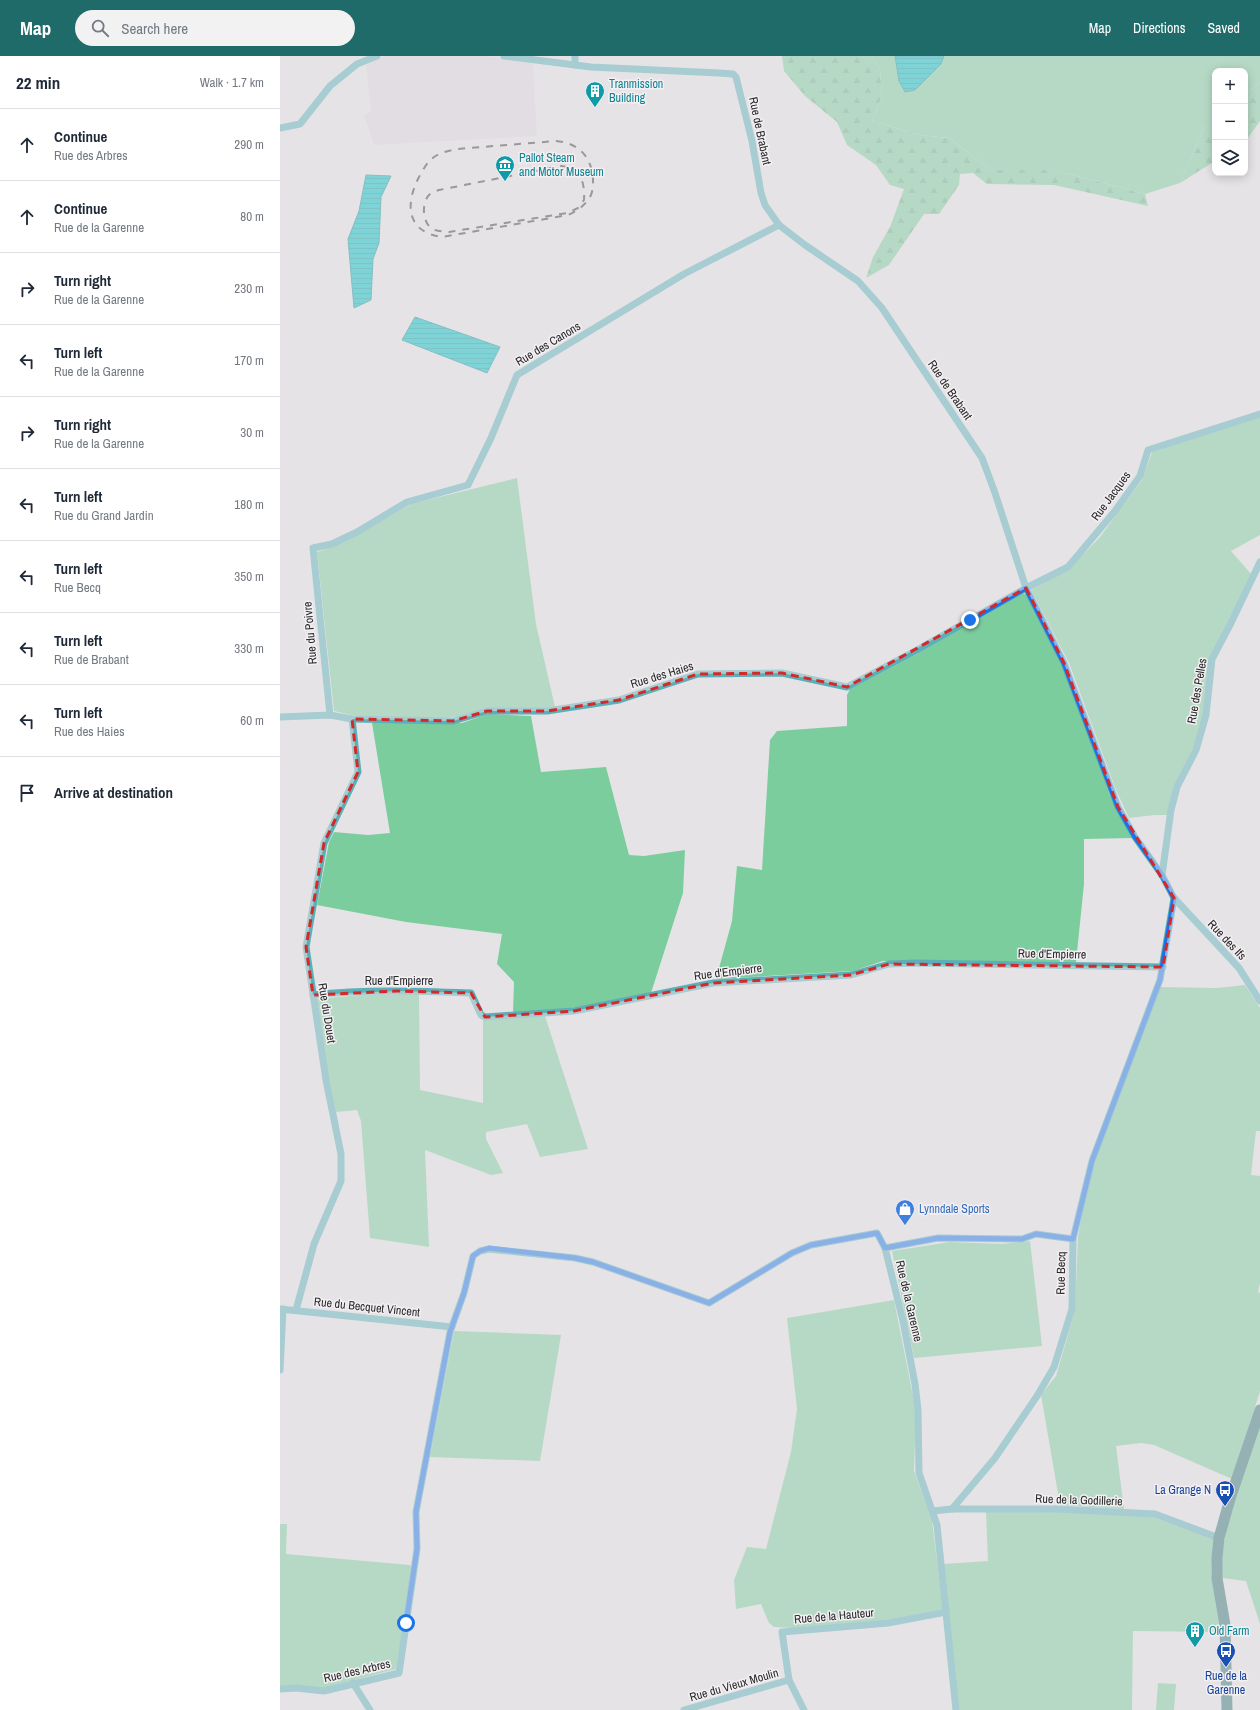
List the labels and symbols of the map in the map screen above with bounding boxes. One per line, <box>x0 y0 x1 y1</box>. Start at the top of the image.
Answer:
place label: Tranmission Building <box>609 76 663 106</box>
building icon: Tranmission Building <box>584 80 606 108</box>
street label: Rue de Brabant <box>745 96 775 167</box>
place label: Pallot Steam and Motor Museum <box>519 150 604 180</box>
museum icon: Pallot Steam and Motor Museum <box>494 154 516 182</box>
street label: Rue des Canons <box>512 318 584 370</box>
street label: Rue de Brabant <box>924 357 976 423</box>
street label: Rue Jacques <box>1088 468 1134 524</box>
street label: Rue du Poivre <box>299 601 321 665</box>
route end <box>961 611 979 629</box>
street label: Rue des Pelles <box>1183 657 1211 725</box>
street label: Rue des Haies <box>629 658 696 692</box>
street label: Rue des Ifs <box>1204 916 1250 964</box>
street label: Rue d'Empierre <box>1018 945 1086 963</box>
street label: Rue d'Empierre <box>693 960 763 984</box>
street label: Rue d'Empierre <box>365 973 433 989</box>
street label: Rue du Douet <box>314 982 340 1044</box>
shop icon: Lynndale Sports <box>894 1198 916 1226</box>
place label: Lynndale Sports <box>919 1201 990 1217</box>
street label: Rue Becq <box>1053 1251 1069 1295</box>
street label: Rue de la Garenne <box>892 1259 926 1343</box>
street label: Rue du Becquet Vincent <box>313 1293 421 1321</box>
bus stop icon: La Grange N <box>1214 1479 1236 1507</box>
place label: La Grange N <box>1155 1482 1211 1498</box>
street label: Rue de la Godillerie <box>1035 1490 1123 1510</box>
street label: Rue de la Hauteur <box>794 1604 875 1627</box>
route start <box>397 1614 415 1632</box>
building icon: Old Farm <box>1184 1620 1206 1648</box>
place label: Old Farm <box>1209 1623 1250 1639</box>
bus stop icon: Rue de la Garenne <box>1215 1640 1237 1668</box>
street label: Rue des Arbres <box>322 1656 392 1686</box>
street label: Rue du Vieux Moulin <box>688 1665 780 1705</box>
place label: Rue de la Garenne <box>1205 1668 1248 1698</box>

